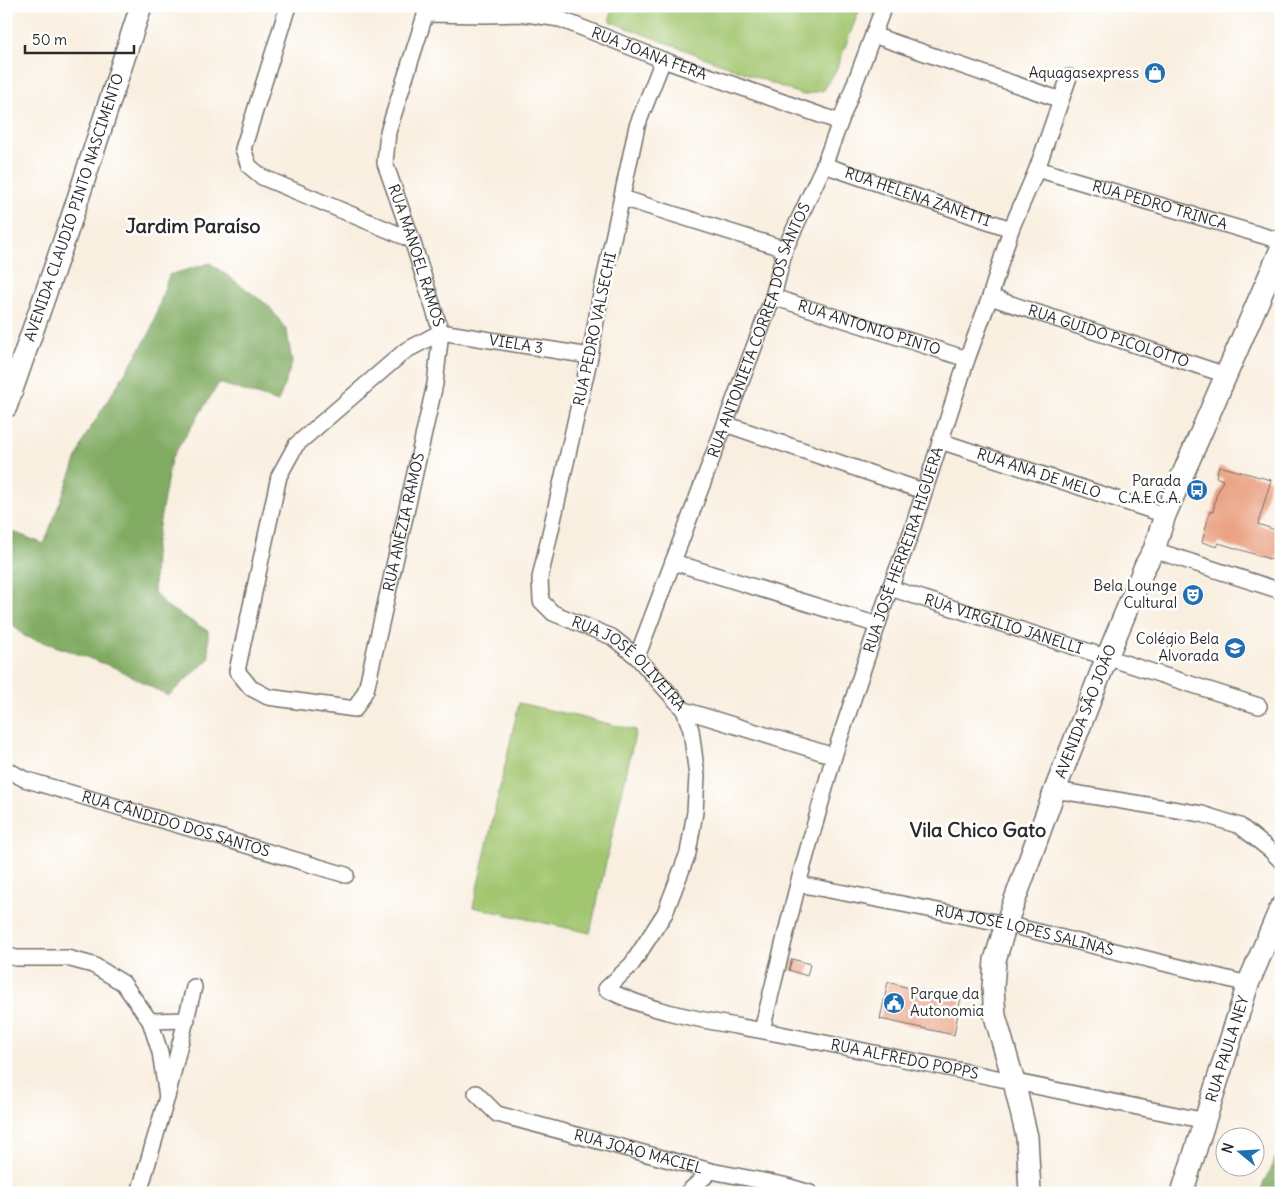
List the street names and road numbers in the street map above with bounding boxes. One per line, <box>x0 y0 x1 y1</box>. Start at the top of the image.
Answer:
street label: RUA JOANA FERA <box>589 22 710 84</box>
street label: AVENIDA CLAUDIO PINTO NASCIMENTO <box>20 71 127 344</box>
street label: RUA HELENA ZANETTI <box>842 163 993 230</box>
street label: RUA PEDRO TRINCA <box>1090 176 1230 234</box>
street label: RUA MANOEL RAMOS <box>384 182 449 329</box>
street label: RUA ANTONIETA CORREA DOS SANTOS <box>703 199 814 460</box>
street label: RUA PEDRO VALSECHI <box>569 250 620 408</box>
street label: RUA ANTONIO PINTO <box>796 296 943 359</box>
street label: RUA GUIDO PICOLOTTO <box>1026 300 1192 371</box>
street label: VIELA 3 <box>488 330 545 357</box>
street label: RUA JOSÉ HERREIRA HIGUERA <box>859 444 947 655</box>
street label: RUA ANA DE MELO <box>974 444 1103 502</box>
street label: RUA ANÉZIA RAMOS <box>379 451 428 593</box>
street label: RUA VIRGÍLIO JANELLI <box>922 590 1085 658</box>
street label: RUA JOSÉ OLIVEIRA <box>569 612 690 715</box>
street label: AVENIDA SÃO JOÃO <box>1050 642 1120 781</box>
street label: RUA CÂNDIDO DOS SANTOS <box>80 787 272 861</box>
street label: RUA JOSÉ LOPES SALINAS <box>933 901 1116 959</box>
street label: RUA PAULA NEY <box>1201 993 1253 1104</box>
street label: RUA ALFREDO POPPS <box>829 1035 981 1083</box>
street label: RUA JOÃO MACIEL <box>572 1125 705 1177</box>

